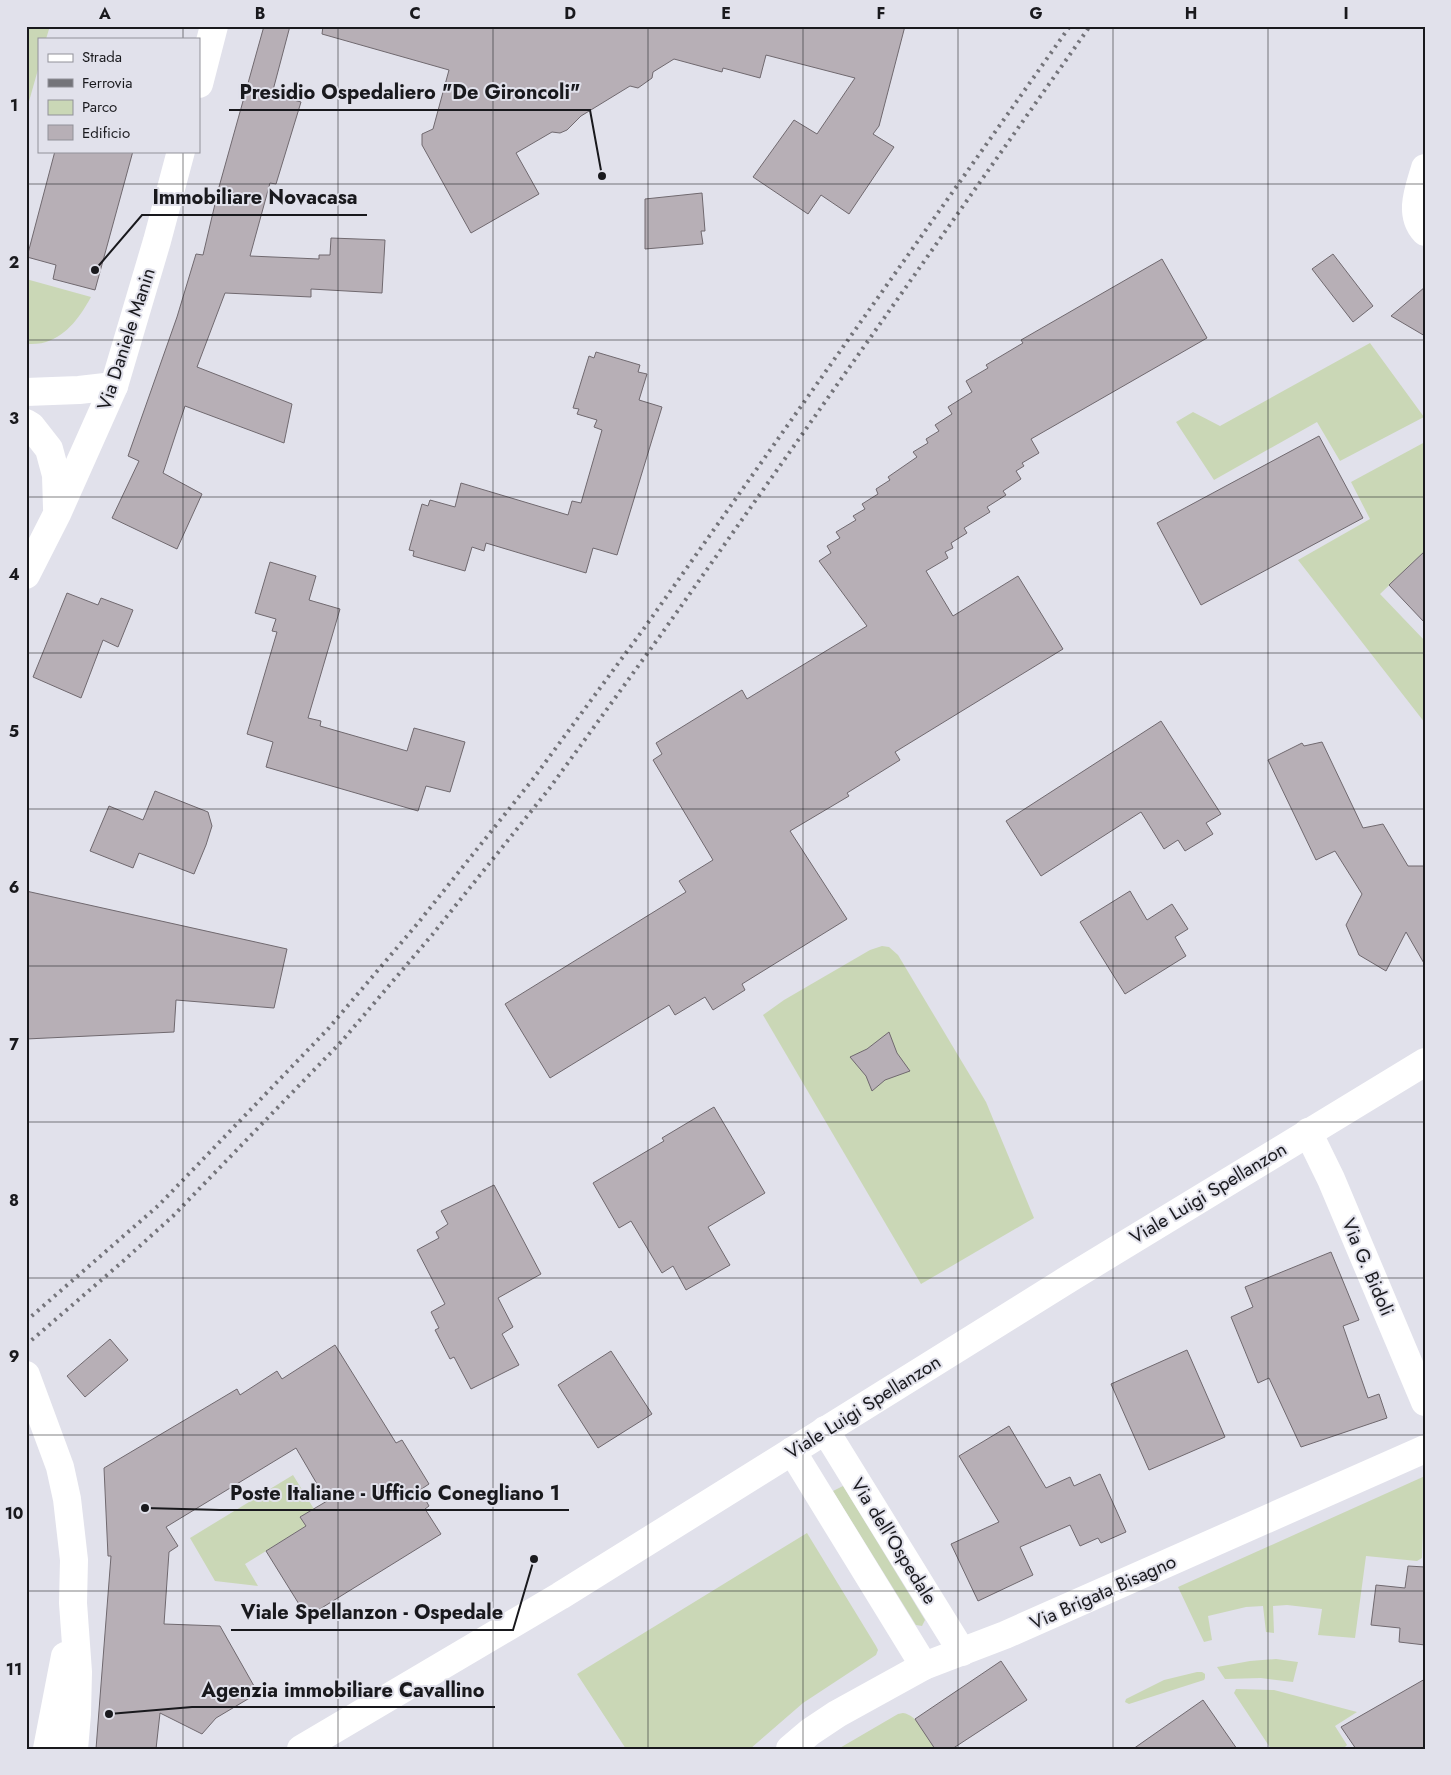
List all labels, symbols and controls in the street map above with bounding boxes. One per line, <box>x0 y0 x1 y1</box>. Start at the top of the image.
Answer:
text: A <box>98 2 111 25</box>
text: B <box>255 2 265 25</box>
text: C <box>409 2 421 25</box>
text: D <box>564 2 576 25</box>
text: E <box>721 2 731 25</box>
text: F <box>877 2 885 25</box>
text: G <box>1029 2 1043 25</box>
text: H <box>1185 2 1197 25</box>
text: I <box>1343 2 1349 25</box>
legend <box>38 38 200 152</box>
text: Strada <box>82 46 122 68</box>
text: Ferrovia <box>82 72 133 94</box>
callout: Presidio Ospedaliero "De Gironcoli" <box>229 75 590 110</box>
text: Presidio Ospedaliero "De Gironcoli" <box>240 78 580 107</box>
text: 1 <box>10 94 18 117</box>
text: Parco <box>82 96 117 118</box>
text: Edificio <box>82 122 130 144</box>
callout: Immobiliare Novacasa <box>142 180 367 215</box>
text: Immobiliare Novacasa <box>152 183 358 212</box>
text: 2 <box>9 251 19 274</box>
street label: Via Daniele Manin <box>90 264 162 414</box>
text: 3 <box>9 407 19 430</box>
text: 4 <box>8 563 20 586</box>
text: 5 <box>9 720 19 743</box>
text: 6 <box>9 876 19 899</box>
text: 7 <box>9 1033 19 1056</box>
street label: Viale Luigi Spellanzon <box>1124 1135 1292 1251</box>
text: 8 <box>9 1189 19 1212</box>
street label: Via G. Bidoli <box>1335 1214 1401 1320</box>
text: 9 <box>9 1345 19 1368</box>
street label: Viale Luigi Spellanzon <box>780 1348 946 1466</box>
street label: Via dell'Ospedale <box>844 1473 944 1609</box>
callout: Poste Italiane - Ufficio Conegliano 1 <box>220 1475 569 1510</box>
text: Poste Italiane - Ufficio Conegliano 1 <box>230 1479 560 1508</box>
text: 10 <box>5 1502 23 1525</box>
street label: Via Brigata Bisagno <box>1026 1548 1180 1636</box>
callout: Viale Spellanzon - Ospedale <box>231 1595 513 1630</box>
text: Viale Spellanzon - Ospedale <box>240 1598 503 1627</box>
text: 11 <box>6 1658 22 1681</box>
callout: Agenzia immobiliare Cavallino <box>192 1672 495 1707</box>
text: Agenzia immobiliare Cavallino <box>200 1676 485 1705</box>

